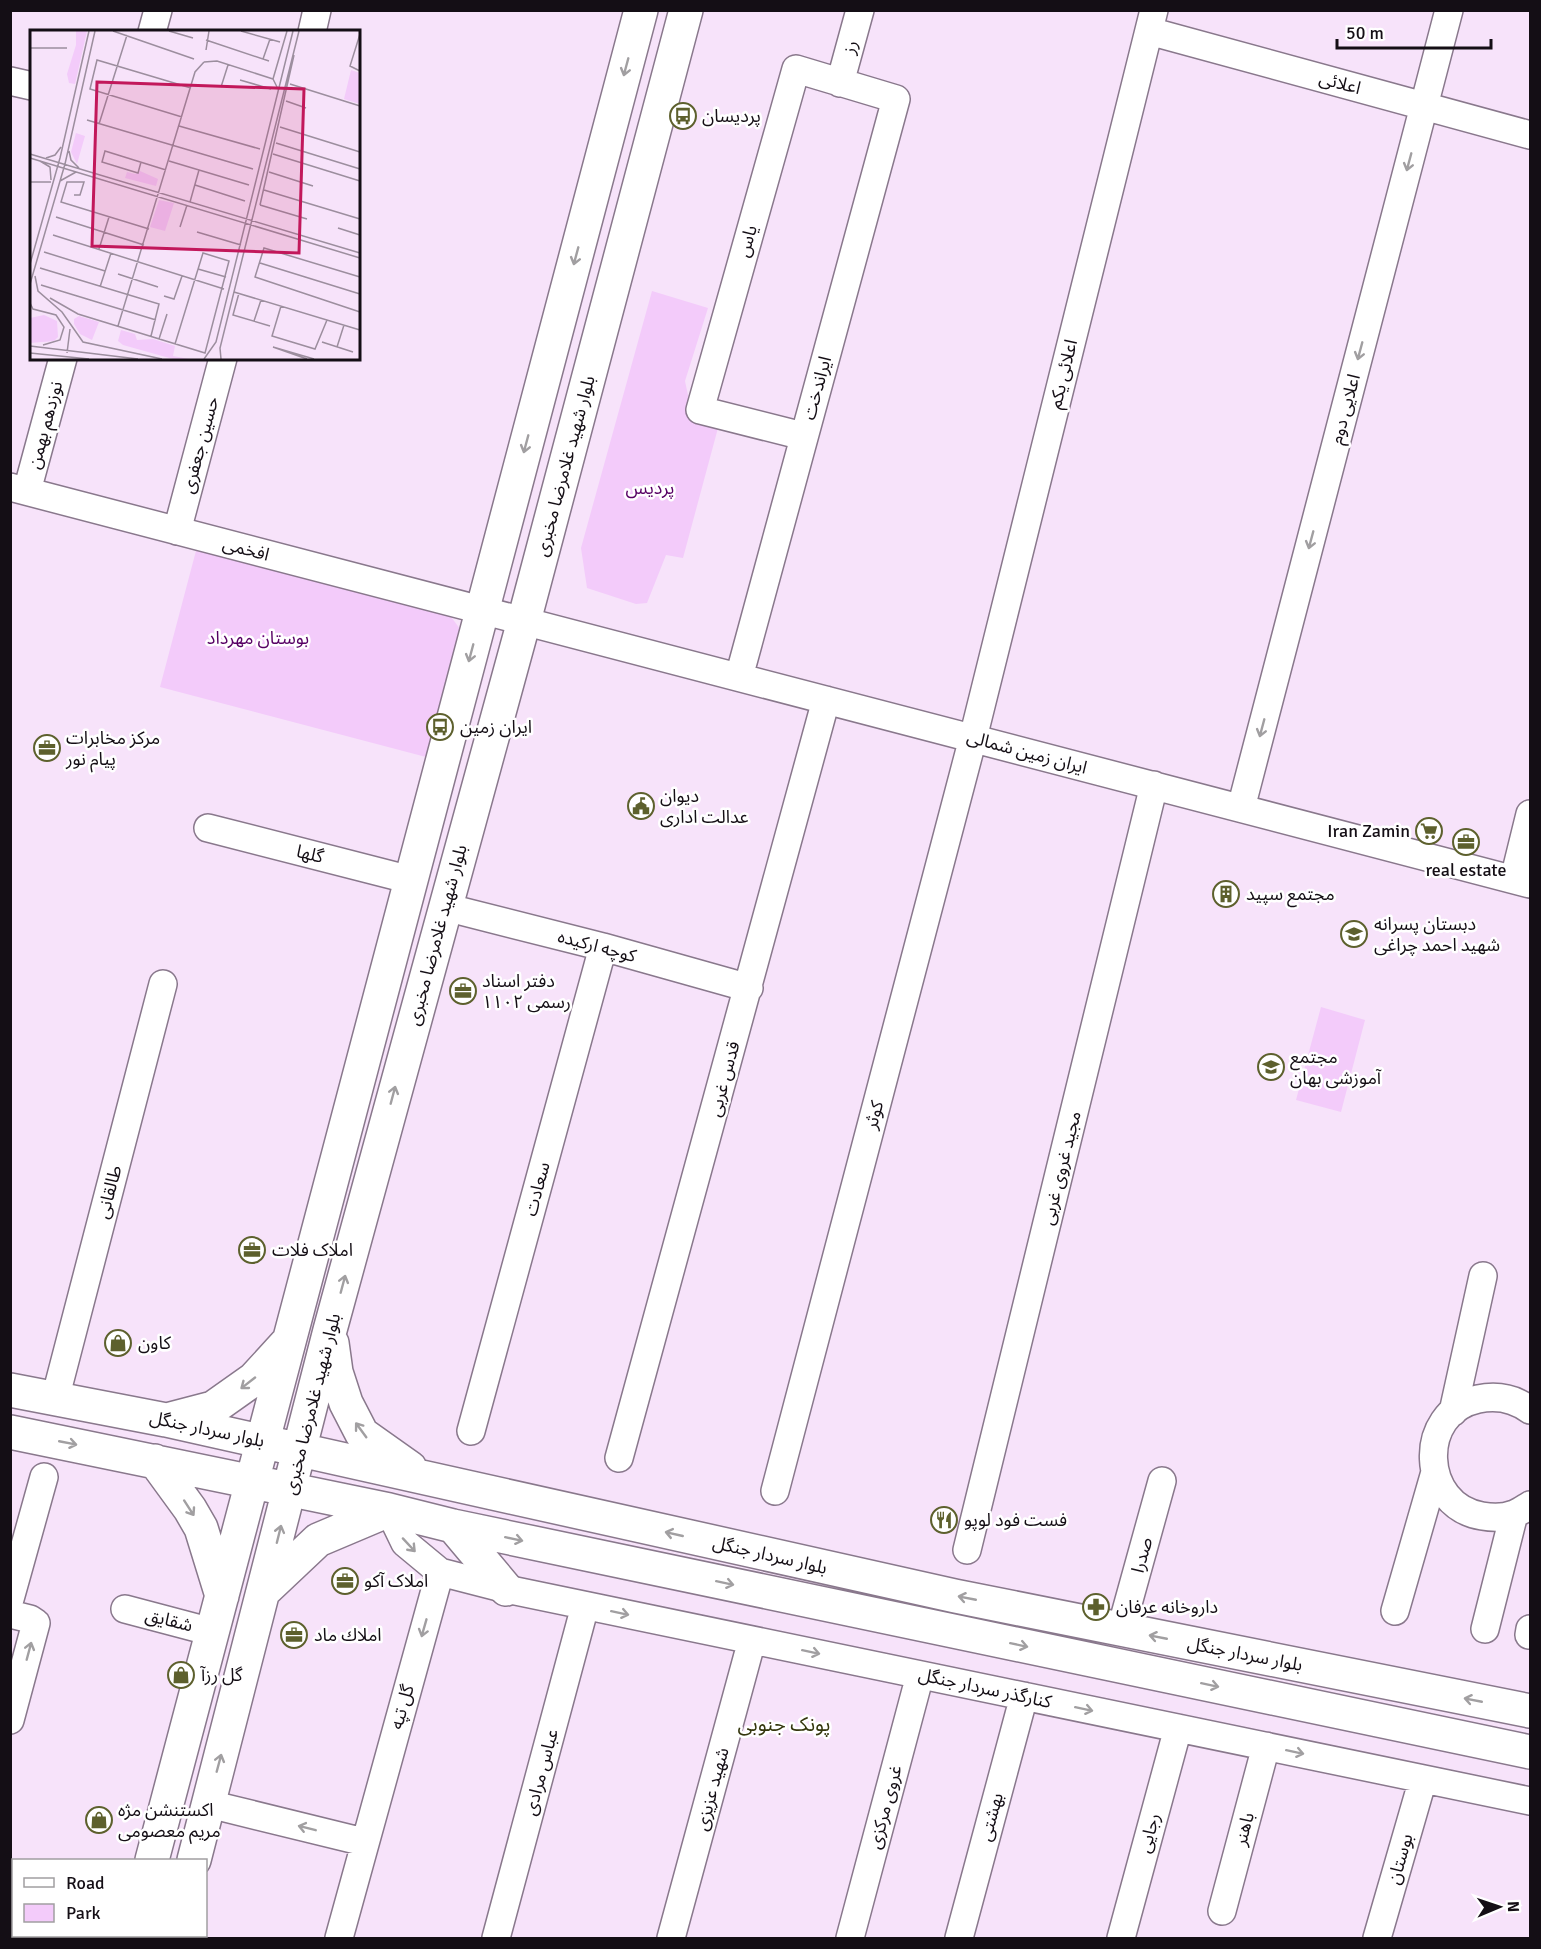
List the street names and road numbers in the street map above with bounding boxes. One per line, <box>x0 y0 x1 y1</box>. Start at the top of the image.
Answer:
street label: رز <box>837 38 862 57</box>
street label: اعلائی <box>1317 67 1363 99</box>
street label: یاس <box>732 222 762 260</box>
street label: اعلائی یکم <box>1044 337 1084 411</box>
street label: ایراندخت <box>798 354 836 422</box>
street label: اعلایی دوم <box>1325 371 1368 447</box>
street label: بلوار شهید غلامرضا مخبری <box>530 373 600 559</box>
street label: نوزدهم بهمن <box>23 379 69 472</box>
street label: حسین جعفری <box>177 394 223 496</box>
street label: افخمی <box>220 532 272 566</box>
street label: ایران زمین شمالی <box>964 725 1090 779</box>
street label: گلها <box>294 840 326 868</box>
street label: بلوار شهید غلامرضا مخبری <box>402 842 472 1028</box>
street label: کوچه ارکیده <box>555 925 639 967</box>
street label: قدس غربی <box>703 1039 745 1119</box>
street label: کوثر <box>859 1098 888 1133</box>
street label: مجید غروی غربی <box>1036 1109 1086 1227</box>
street label: سعادت <box>519 1159 555 1219</box>
street label: طالقانی <box>91 1163 127 1221</box>
street label: بلوار شهید غلامرضا مخبری <box>279 1311 345 1497</box>
street label: بلوار سردار جنگل <box>148 1406 266 1452</box>
street label: بلوار سردار جنگل <box>711 1531 829 1579</box>
street label: صدرا <box>1127 1535 1157 1575</box>
street label: شقایق <box>143 1603 195 1637</box>
street label: بلوار سردار جنگل <box>1186 1632 1304 1676</box>
street label: کنارگذر سردار جنگل <box>916 1663 1054 1713</box>
street label: گل تپه <box>385 1682 419 1732</box>
street label: عباس مرادی <box>519 1726 563 1818</box>
street label: شهید عزیزی <box>690 1745 734 1833</box>
street label: غروی مرکزی <box>863 1763 907 1851</box>
street label: بهشتی <box>974 1790 1008 1844</box>
street label: باهنر <box>1229 1810 1259 1849</box>
street label: رجایی <box>1133 1811 1165 1855</box>
street label: بوستان <box>1382 1831 1418 1887</box>

